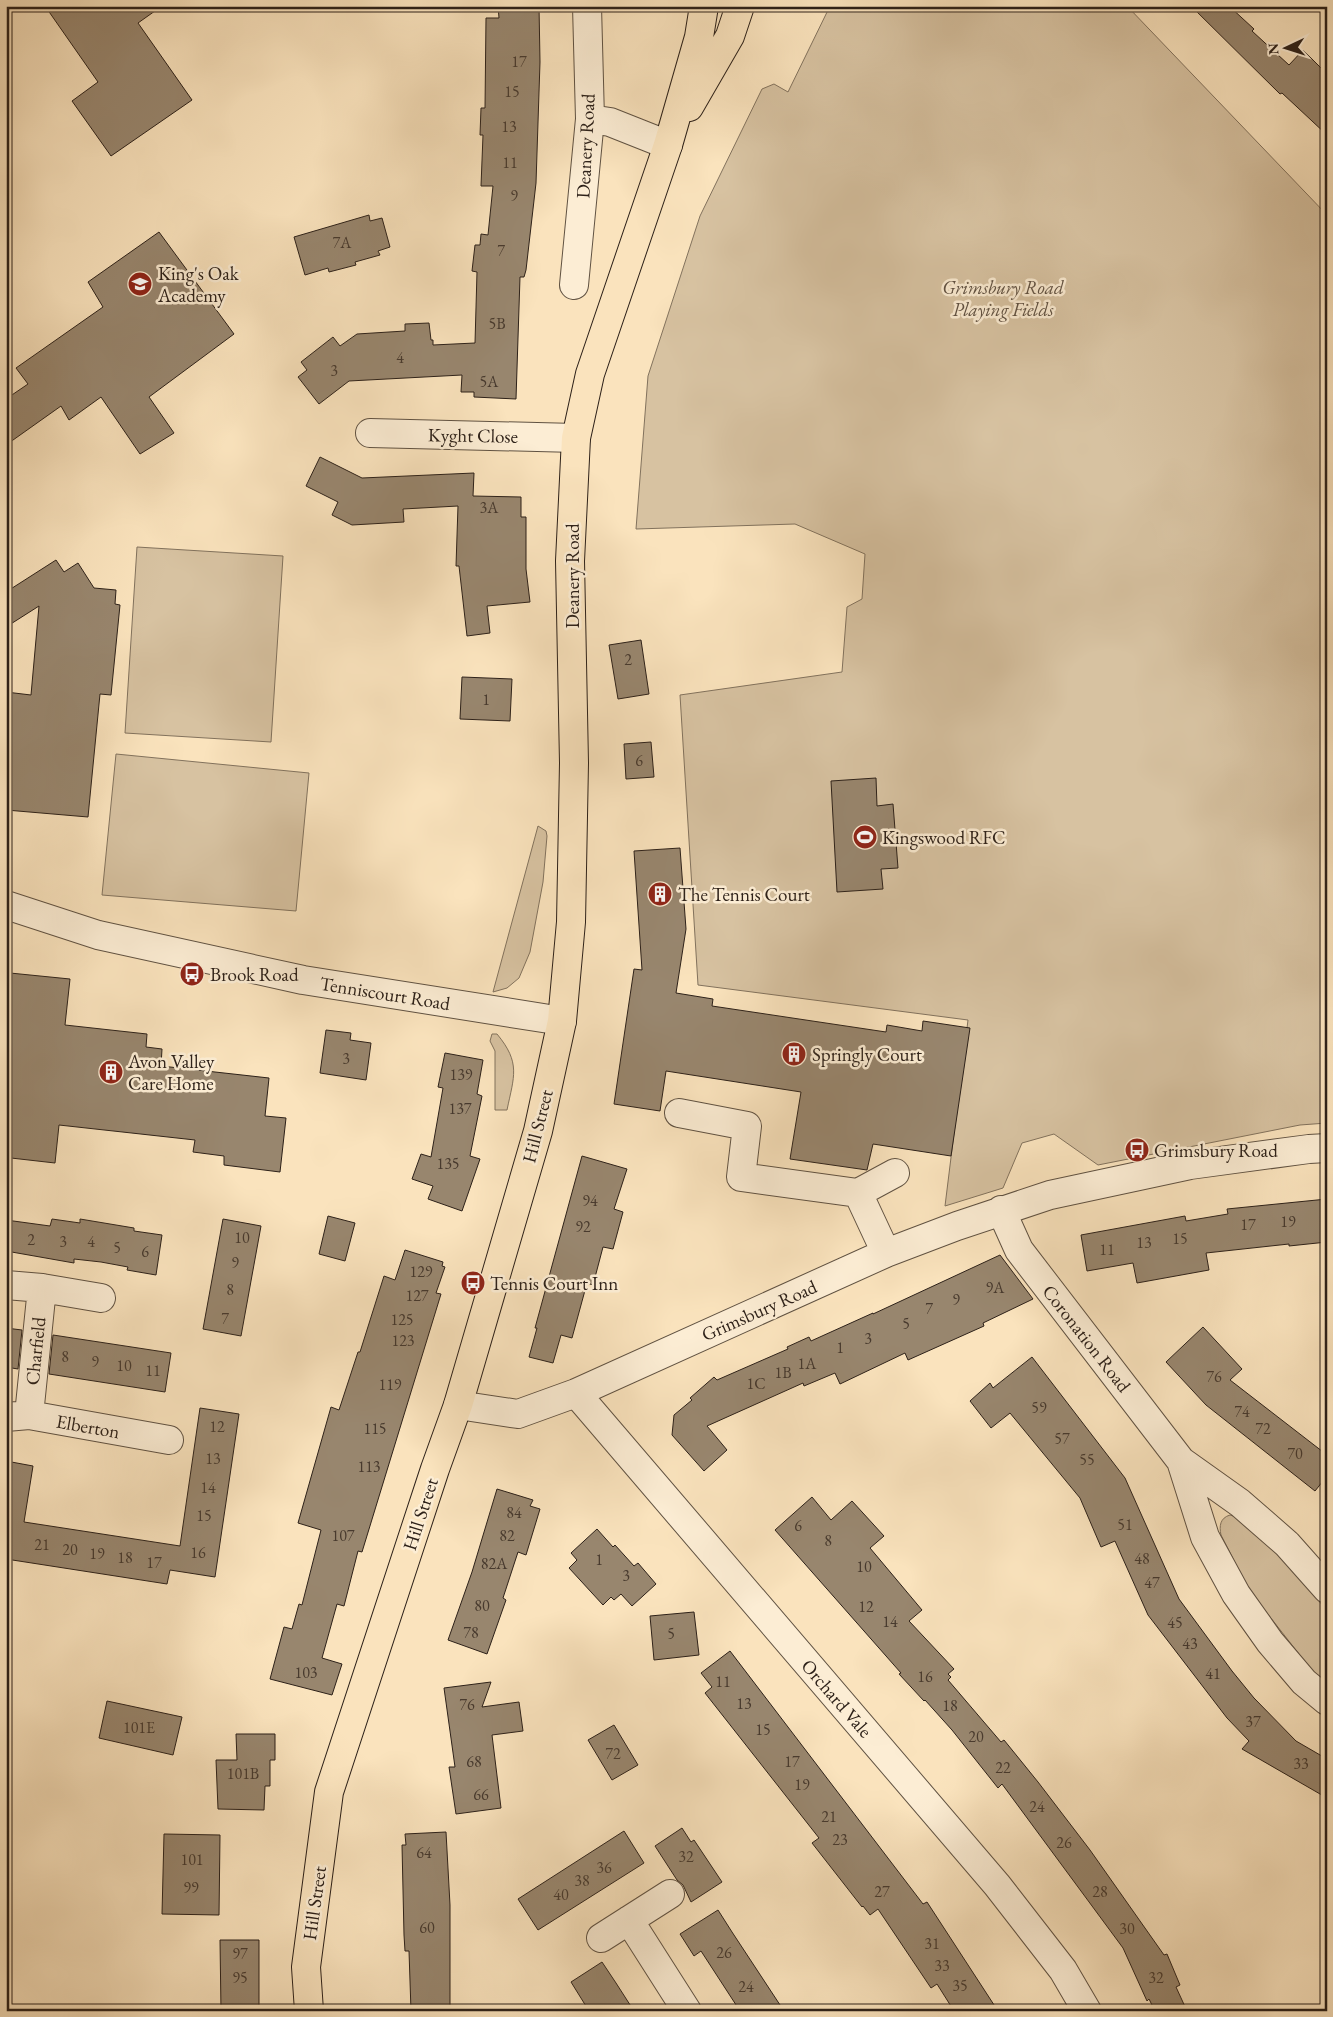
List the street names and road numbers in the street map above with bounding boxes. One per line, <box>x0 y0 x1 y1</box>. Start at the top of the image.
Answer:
street label: Deanery Road <box>570 93 601 199</box>
street label: Kyght Close <box>428 422 518 449</box>
street label: Deanery Road <box>560 523 585 629</box>
street label: Tenniscourt Road <box>318 971 452 1016</box>
street label: Hill Street <box>516 1087 559 1165</box>
street label: Grimsbury Road <box>698 1274 821 1347</box>
street label: Coronation Road <box>1037 1279 1137 1397</box>
street label: Charfield <box>19 1315 52 1386</box>
street label: Elberton <box>54 1409 122 1444</box>
street label: Hill Street <box>397 1475 444 1554</box>
street label: Orchard Vale <box>796 1654 878 1743</box>
street label: Hill Street <box>297 1864 332 1942</box>

